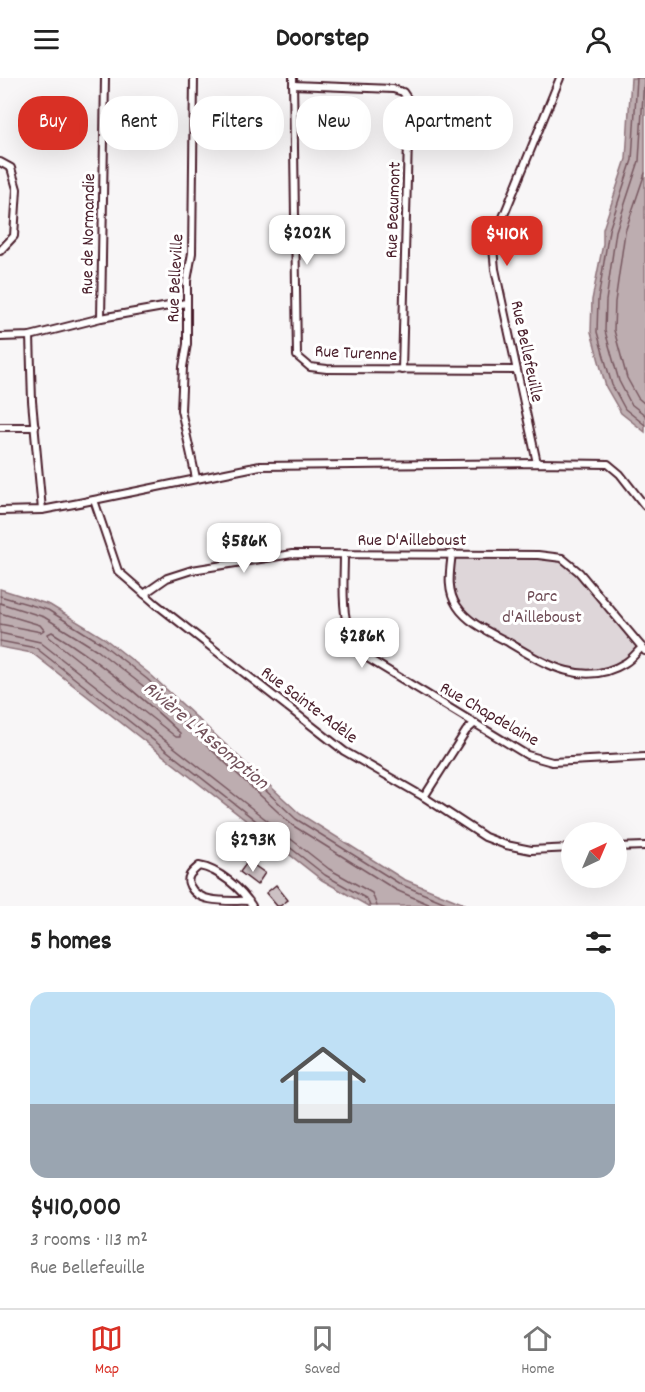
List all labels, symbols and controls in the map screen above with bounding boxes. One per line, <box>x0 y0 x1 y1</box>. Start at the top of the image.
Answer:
text: Doorstep <box>276 20 369 59</box>
icon: menu <box>30 23 63 56</box>
icon: person <box>582 23 615 56</box>
chip: Buy <box>18 96 88 150</box>
chip: Rent <box>100 96 178 150</box>
chip: Filters <box>190 96 284 150</box>
chip: New <box>296 96 371 150</box>
chip: Apartment <box>383 96 513 150</box>
street label: Rue Beaumont <box>380 161 409 259</box>
street label: Rue de Normandie <box>76 173 103 295</box>
pin: $202K <box>265 215 349 266</box>
pin: $410K <box>465 216 549 267</box>
text: $202K <box>283 220 331 248</box>
text: $410K <box>486 221 528 249</box>
street label: Rue Belleville <box>162 233 191 323</box>
street label: Rue Bellefeuille <box>503 298 549 405</box>
street label: Rue Turenne <box>314 340 398 369</box>
pin: $586K <box>202 523 286 574</box>
text: $586K <box>221 528 267 556</box>
street label: Rue D'Ailleboust <box>358 529 467 554</box>
park label: Parc d'Ailleboust <box>502 585 582 631</box>
pin: $286K <box>320 618 404 669</box>
text: $286K <box>339 623 385 651</box>
street label: Rue Sainte-Adèle <box>255 661 362 751</box>
water label: Rivière L'Assomption <box>136 676 274 798</box>
street label: Rue Chapdelaine <box>434 677 543 754</box>
pin: $293K <box>211 822 295 873</box>
north arrow <box>561 822 627 888</box>
map controls <box>561 822 627 888</box>
text: $293K <box>230 827 276 855</box>
text: 5 homes <box>30 924 112 961</box>
icon: filters <box>582 926 615 959</box>
icon: home <box>269 1031 377 1139</box>
text: $410,000 <box>30 1190 121 1227</box>
text: 3 rooms · 113 m² <box>30 1227 148 1255</box>
text: Rue Bellefeuille <box>30 1255 145 1283</box>
tab: Map <box>90 1322 123 1381</box>
tab: Saved <box>304 1322 340 1381</box>
tab: Home <box>521 1322 555 1381</box>

